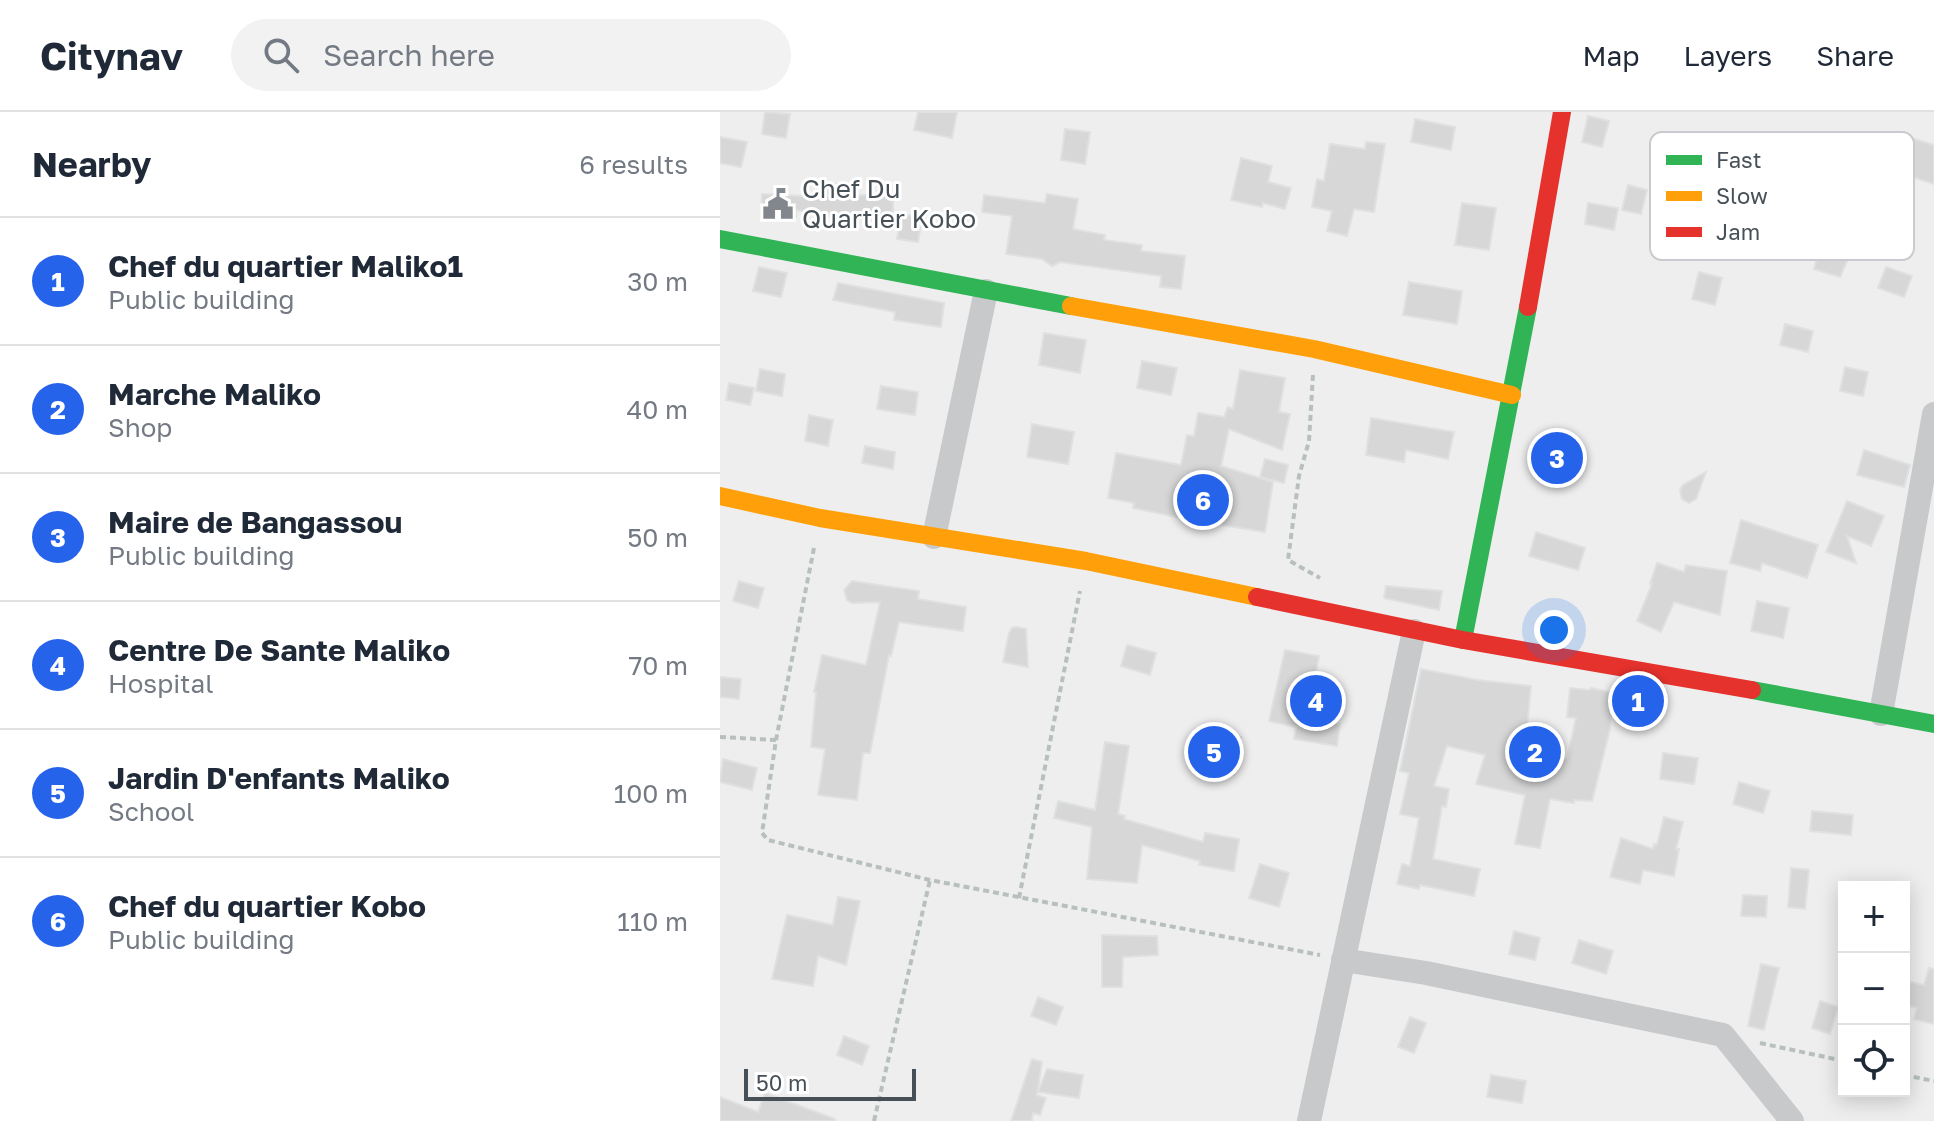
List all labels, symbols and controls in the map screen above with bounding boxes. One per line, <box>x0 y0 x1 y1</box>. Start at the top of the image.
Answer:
search box <box>231 19 791 91</box>
text: Citynav <box>40 33 183 78</box>
icon: search <box>259 33 303 77</box>
text: Search here <box>323 37 495 73</box>
text: Map <box>1582 39 1640 72</box>
text: Layers <box>1684 39 1772 72</box>
text: Share <box>1816 39 1894 72</box>
legend <box>1650 132 1914 260</box>
text: Nearby <box>32 144 152 184</box>
text: Fast <box>1716 146 1762 173</box>
text: 6 results <box>579 149 688 180</box>
place label: Chef Du Quartier Kobo <box>802 173 976 234</box>
text: Slow <box>1716 182 1768 209</box>
public building icon: Chef Du Quartier Kobo <box>761 187 795 221</box>
text: Jam <box>1716 218 1760 245</box>
text: Chef du quartier Maliko1 <box>108 248 463 284</box>
text: 1 <box>51 266 65 297</box>
text: 30 m <box>627 266 688 297</box>
text: Public building <box>108 284 294 315</box>
text: Marche Maliko <box>108 376 321 412</box>
text: 2 <box>50 394 66 425</box>
text: 40 m <box>627 394 688 425</box>
text: Shop <box>108 412 172 443</box>
pin: 3 <box>1531 428 1583 488</box>
pin: 6 <box>1177 470 1229 530</box>
text: Maire de Bangassou <box>108 504 402 540</box>
text: 3 <box>50 522 66 553</box>
text: 50 m <box>627 522 688 553</box>
text: Public building <box>108 540 294 571</box>
your location <box>1534 610 1574 650</box>
text: Centre De Sante Maliko <box>108 632 450 668</box>
text: 4 <box>50 650 66 681</box>
text: 70 m <box>629 650 688 681</box>
text: Hospital <box>108 668 214 699</box>
pin: 4 <box>1290 671 1342 731</box>
pin: 1 <box>1612 671 1664 731</box>
pin: 5 <box>1188 722 1240 782</box>
pin: 2 <box>1509 722 1561 782</box>
text: Jardin D'enfants Maliko <box>108 760 450 796</box>
text: 5 <box>50 778 66 809</box>
text: 100 m <box>614 778 688 809</box>
text: School <box>108 796 194 827</box>
map controls <box>1838 881 1910 1097</box>
button: + <box>1838 881 1910 953</box>
text: Chef du quartier Kobo <box>108 888 426 924</box>
text: 6 <box>50 906 66 937</box>
text: 110 m <box>617 906 688 937</box>
text: Public building <box>108 924 294 955</box>
button: − <box>1838 953 1910 1025</box>
button: locate <box>1838 1025 1910 1097</box>
scale bar <box>744 1065 916 1101</box>
text: 50 m <box>756 1069 807 1096</box>

